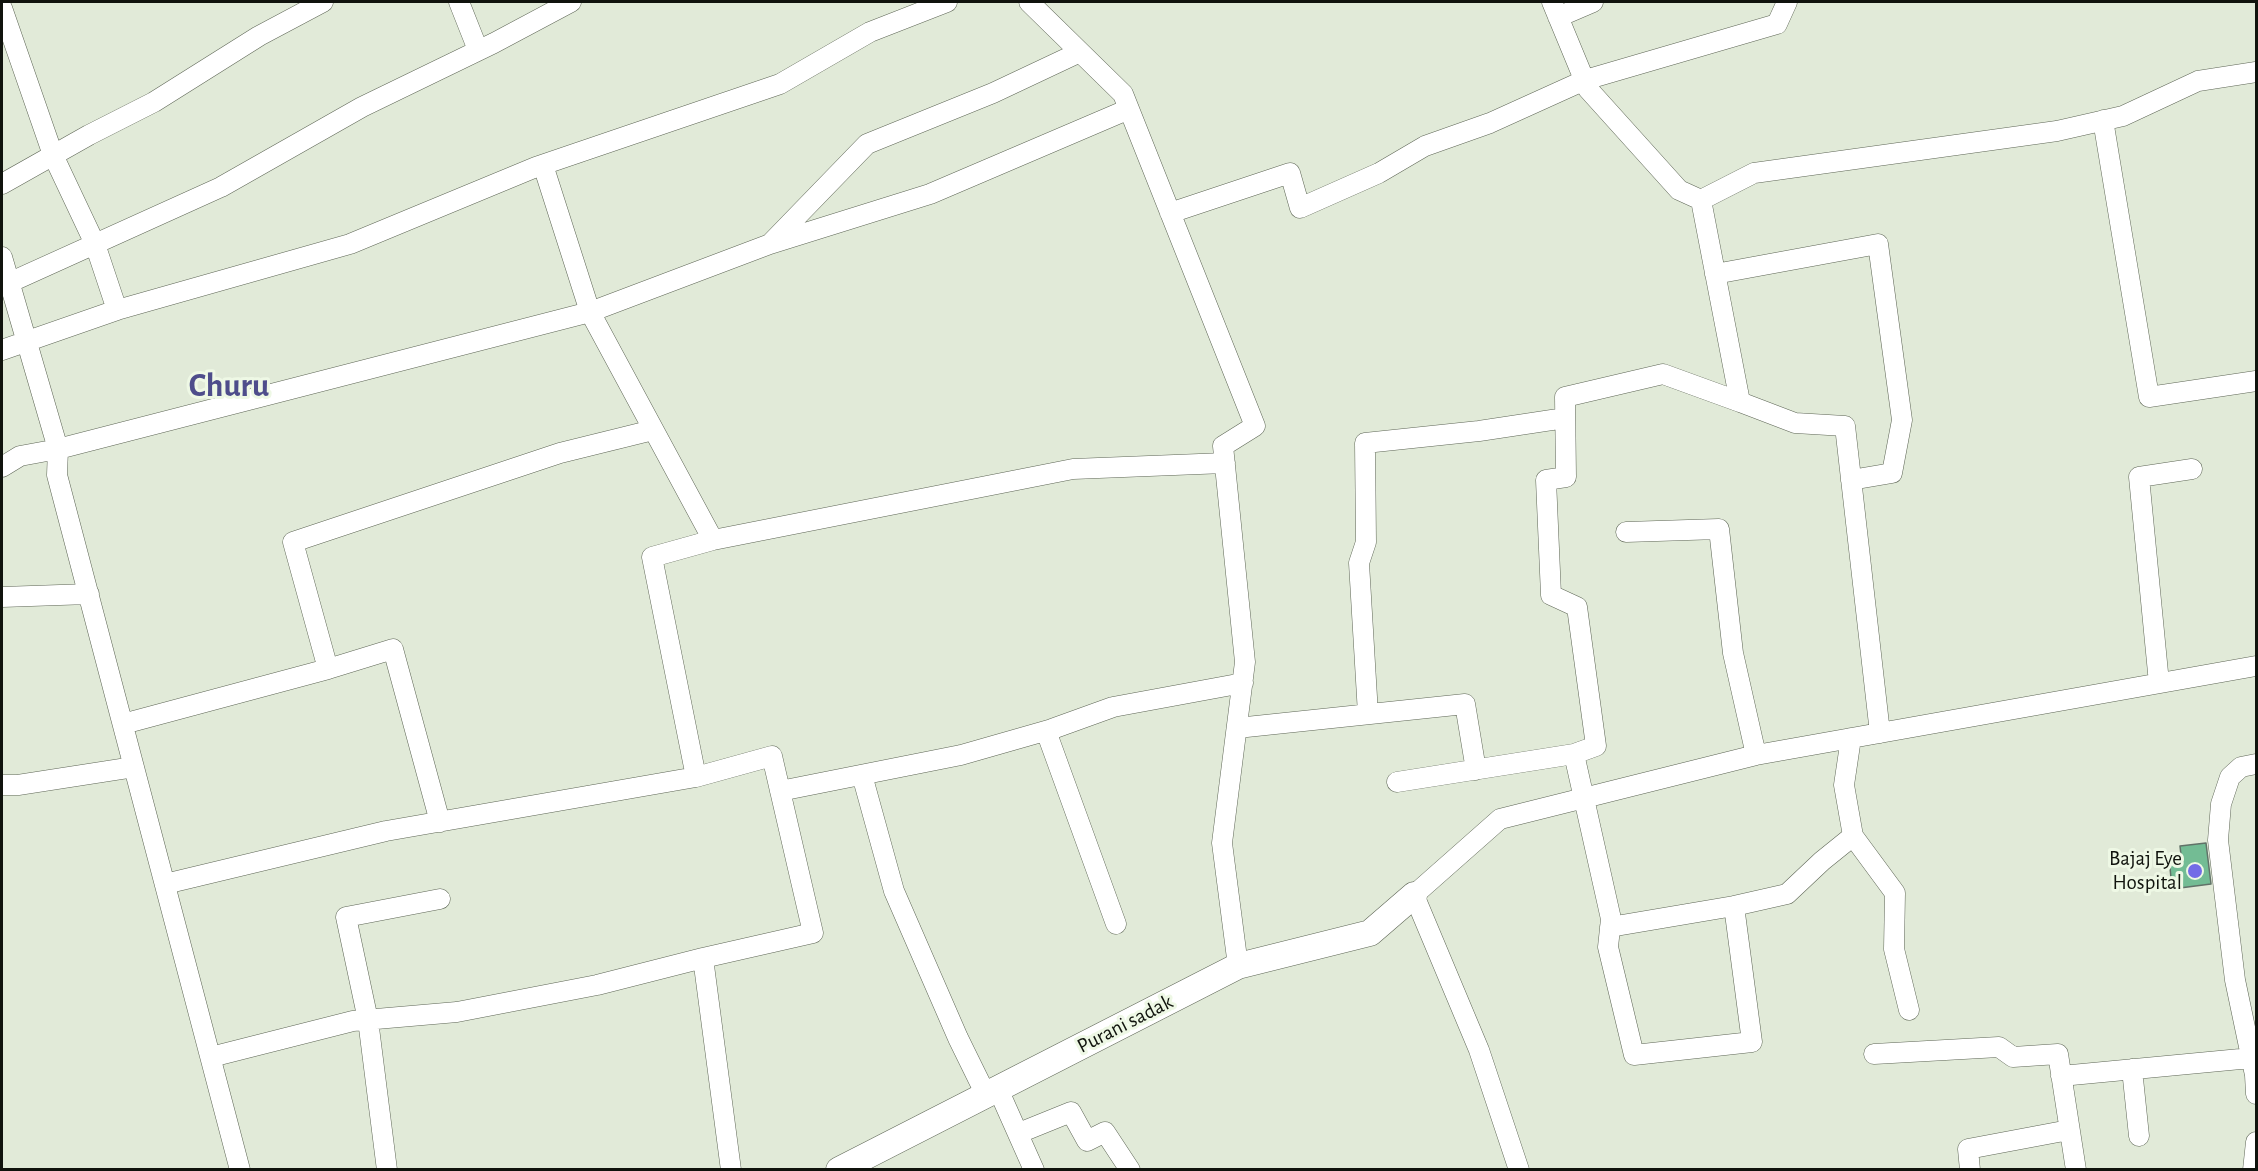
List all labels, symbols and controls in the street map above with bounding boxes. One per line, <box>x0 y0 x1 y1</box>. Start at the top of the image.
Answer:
district label: Churu <box>189 366 269 406</box>
place label: Bajaj Eye Hospital <box>2109 846 2182 896</box>
marker: Bajaj Eye Hospital <box>2186 862 2204 880</box>
street label: Purani sadak <box>1073 989 1177 1059</box>

